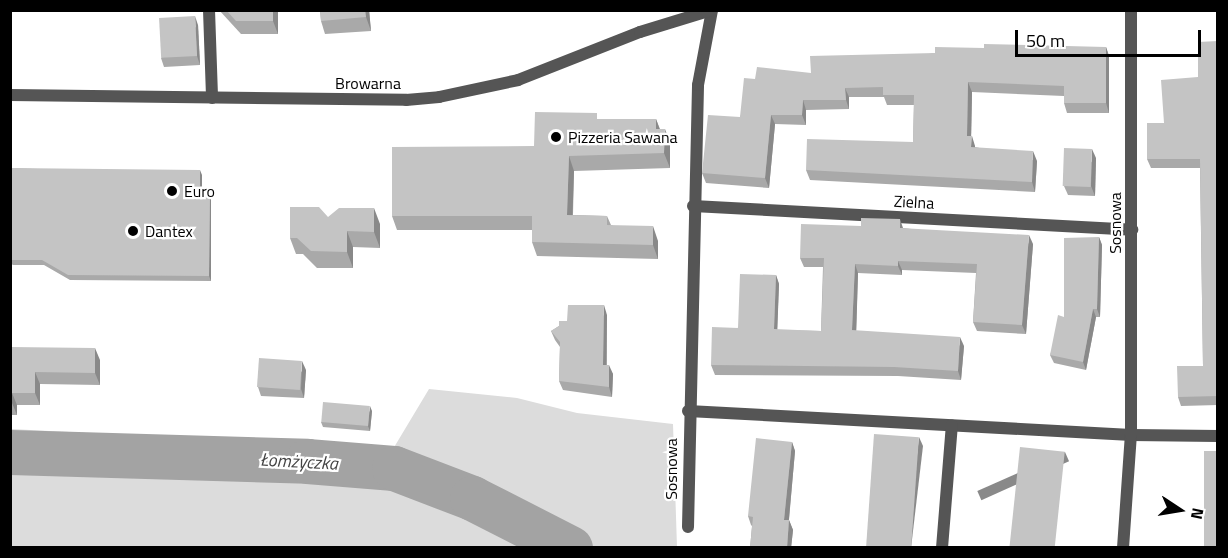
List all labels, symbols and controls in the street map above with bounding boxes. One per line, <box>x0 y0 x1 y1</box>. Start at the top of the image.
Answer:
scale bar <box>1018 18 1204 56</box>
text: 50 m <box>1026 27 1065 54</box>
street label: Browarna <box>335 73 401 93</box>
place label: Pizzeria Sawana <box>568 127 678 147</box>
marker: Pizzeria Sawana <box>549 130 563 144</box>
place label: Euro <box>184 181 215 201</box>
marker: Euro <box>165 184 179 198</box>
street label: Zielna <box>893 191 935 213</box>
street label: Sosnowa <box>1105 192 1125 254</box>
place label: Dantex <box>145 221 193 241</box>
marker: Dantex <box>126 224 140 238</box>
street label: Sosnowa <box>661 438 681 500</box>
water label: Łomżyczka <box>260 449 338 475</box>
north arrow <box>1150 480 1210 540</box>
text: N <box>1185 506 1210 522</box>

